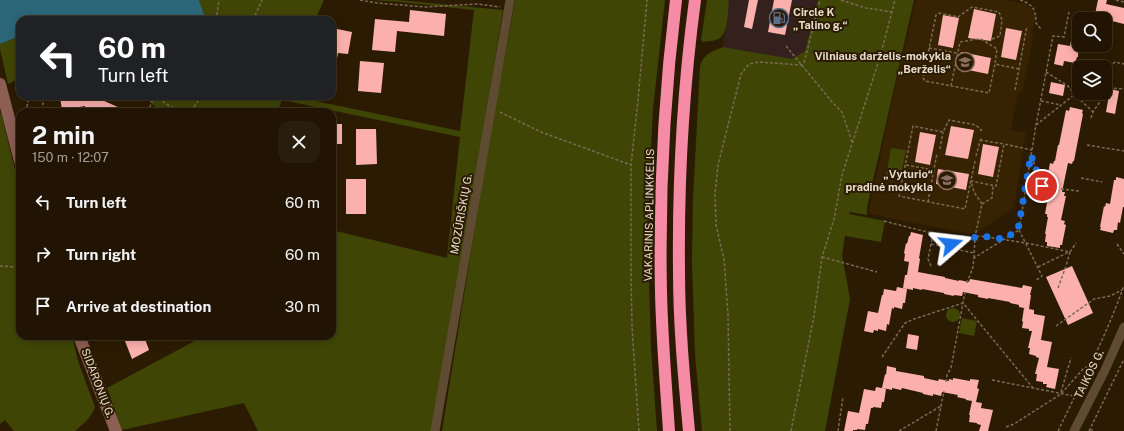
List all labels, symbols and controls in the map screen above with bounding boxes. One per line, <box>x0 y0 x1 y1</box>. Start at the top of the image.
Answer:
place label: Circle K „Talino g.“ <box>793 6 848 31</box>
fuel station icon: Circle K „Talino g.“ <box>768 7 790 29</box>
map controls <box>1072 12 1112 100</box>
button: search <box>1072 12 1112 52</box>
text: 60 m <box>98 31 166 64</box>
icon: left <box>32 32 84 84</box>
place label: Vilniaus darželis-mokykla „Berželis“ <box>815 50 951 75</box>
school or university icon: Vilniaus darželis-mokykla „Berželis“ <box>954 51 976 73</box>
button: layers <box>1072 60 1112 100</box>
text: Turn left <box>98 65 168 86</box>
text: 2 min <box>32 121 95 149</box>
button: close <box>278 121 320 163</box>
street label: VAKARINIS APLINKKELIS <box>642 149 656 281</box>
text: 150 m · 12:07 <box>32 150 109 165</box>
place label: „Vyturio“ pradinė mokykla <box>846 168 933 193</box>
school or university icon: „Vyturio“ pradinė mokykla <box>936 169 958 191</box>
pin <box>1025 169 1059 203</box>
street label: MOZŪRIŠKIŲ G. <box>447 173 474 255</box>
icon: arrive <box>1031 175 1053 197</box>
icon: left <box>32 191 54 213</box>
text: Turn left <box>66 194 127 211</box>
text: 60 m <box>285 194 320 211</box>
position arrow <box>930 223 972 265</box>
icon: right <box>32 243 54 265</box>
text: Turn right <box>66 246 136 263</box>
text: 60 m <box>285 246 320 263</box>
icon: arrive <box>32 295 54 317</box>
text: Arrive at destination <box>66 298 211 315</box>
text: 30 m <box>285 298 320 315</box>
street label: SIDARONIŲ G. <box>79 347 117 419</box>
street label: TAIKOS G. <box>1072 348 1106 400</box>

